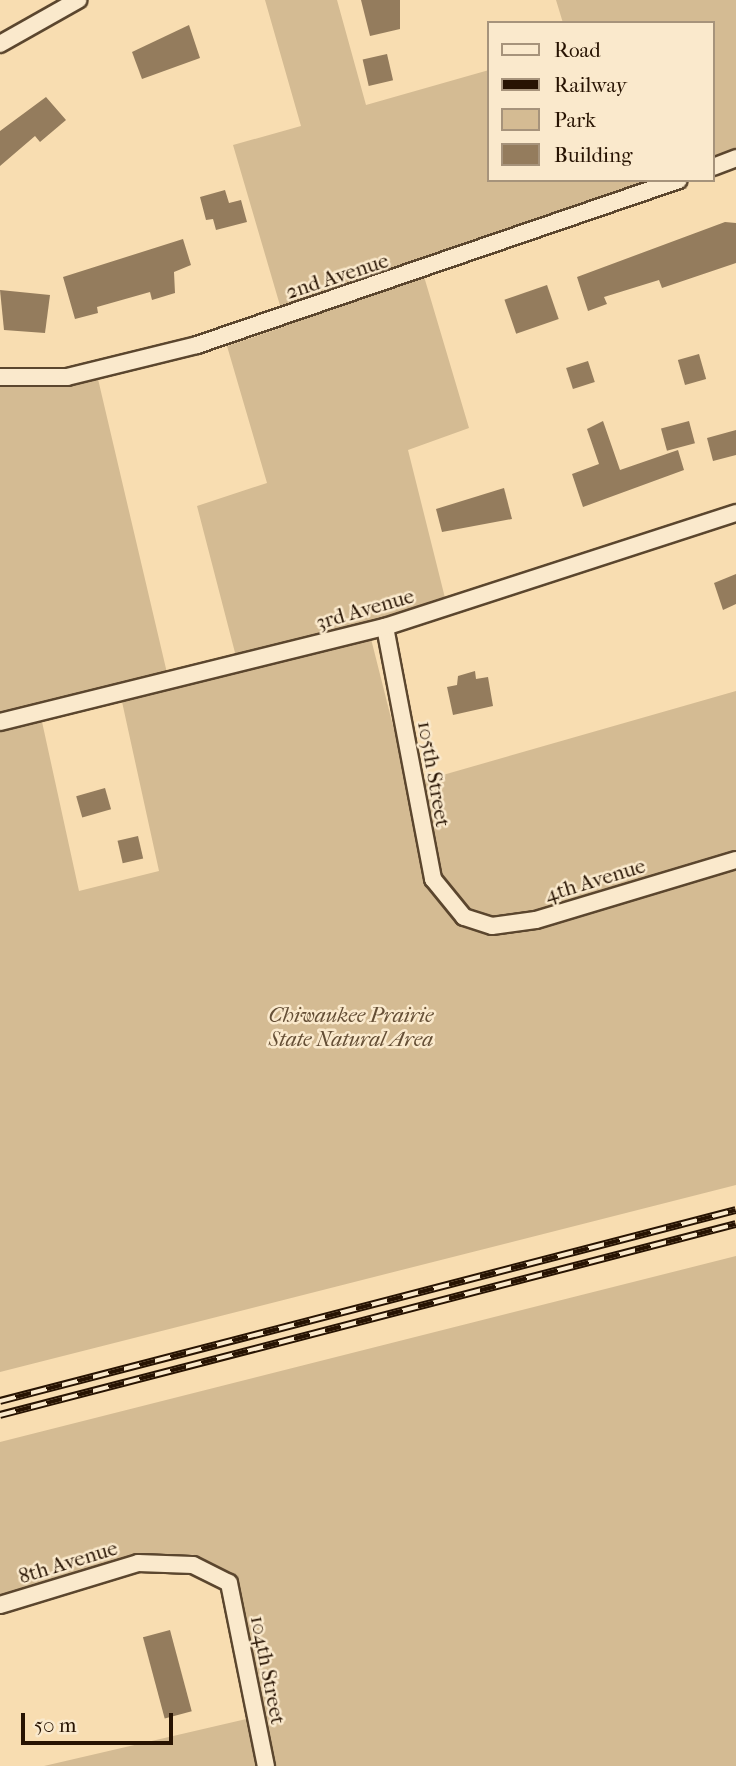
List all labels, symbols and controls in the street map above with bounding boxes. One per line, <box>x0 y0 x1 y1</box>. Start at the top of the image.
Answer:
legend <box>488 21 715 182</box>
text: Road <box>554 38 601 62</box>
text: Railway <box>554 73 627 97</box>
text: Park <box>554 108 596 132</box>
text: Building <box>554 143 632 167</box>
street label: 2nd Avenue <box>282 248 392 304</box>
street label: 3rd Avenue <box>313 583 417 635</box>
street label: 105th Street <box>412 719 456 829</box>
street label: 4th Avenue <box>542 853 648 907</box>
park label: Chiwaukee Prairie State Natural Area <box>269 1002 433 1052</box>
street label: 8th Avenue <box>15 1535 121 1589</box>
street label: 104th Street <box>245 1613 291 1727</box>
scale bar <box>24 1700 177 1744</box>
text: 50 m <box>34 1713 77 1737</box>

